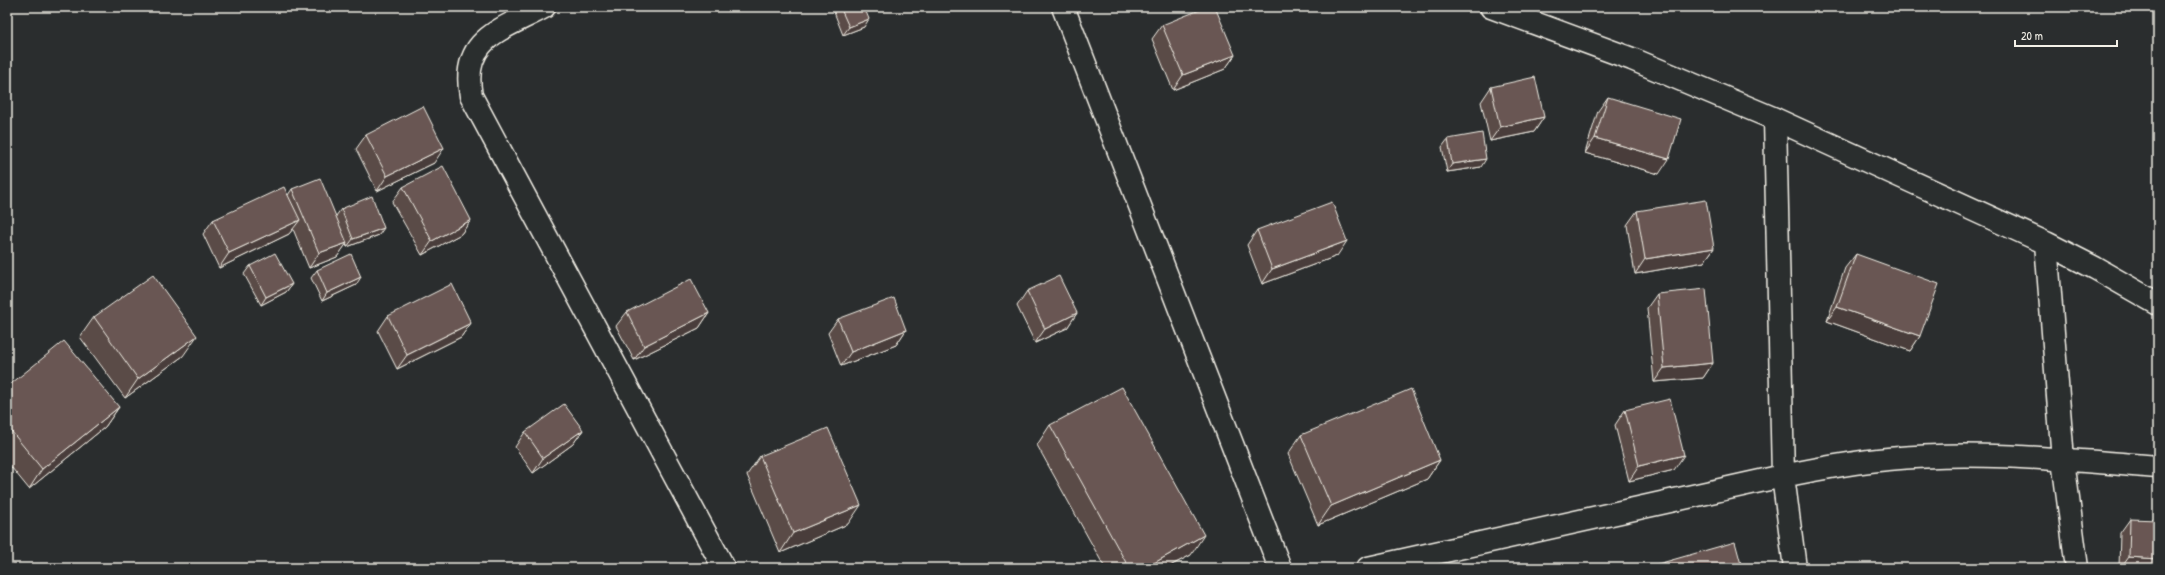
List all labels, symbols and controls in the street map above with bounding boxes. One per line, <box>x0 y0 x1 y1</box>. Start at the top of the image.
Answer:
scale bar <box>2015 22 2117 48</box>
text: 20 m <box>2021 27 2043 44</box>

